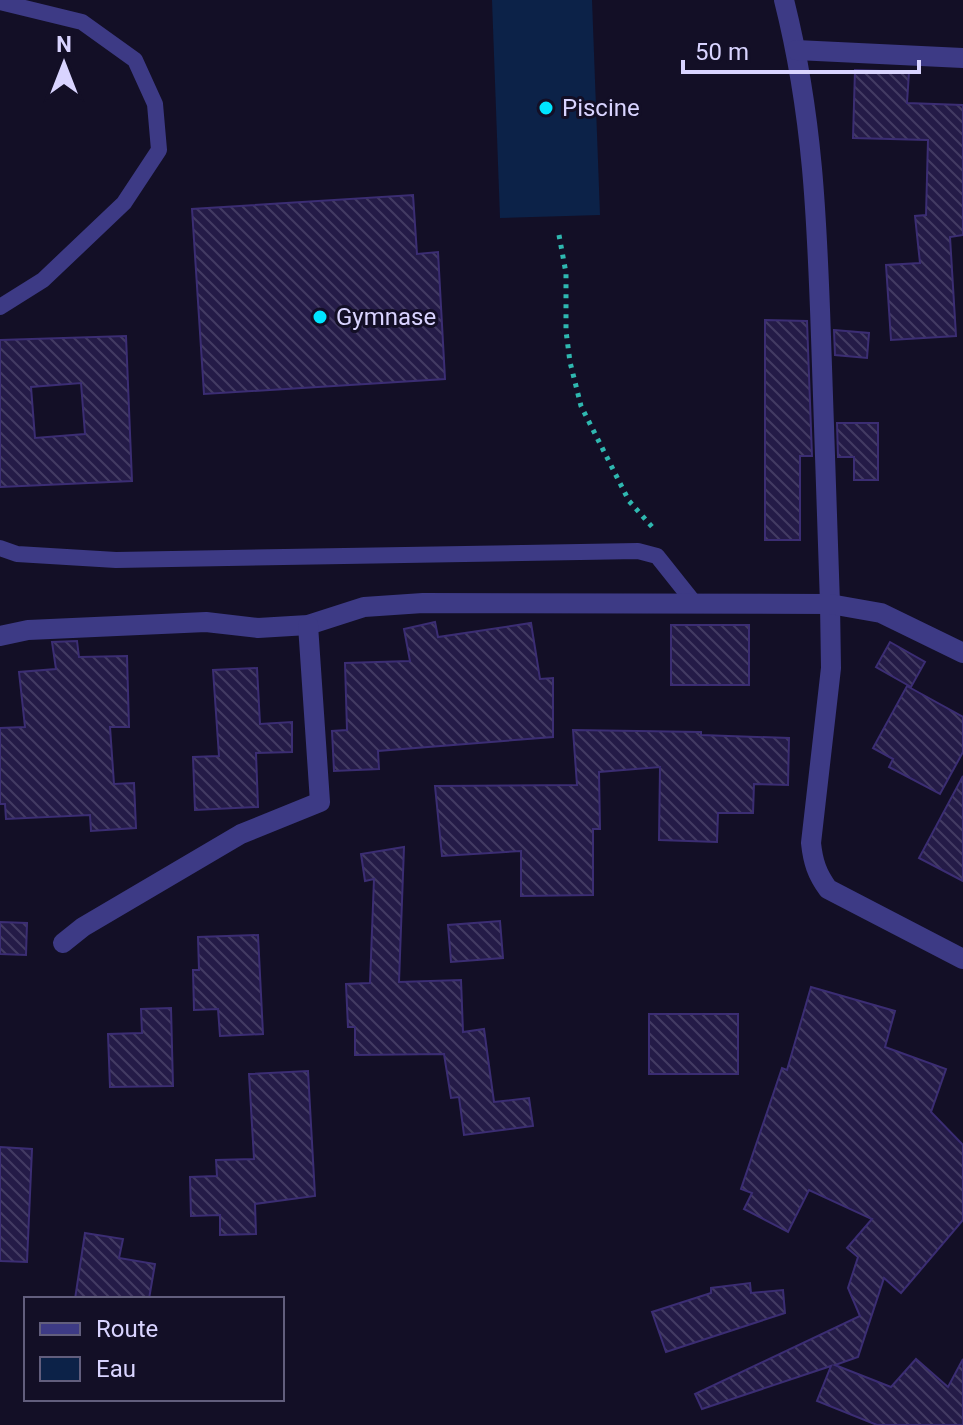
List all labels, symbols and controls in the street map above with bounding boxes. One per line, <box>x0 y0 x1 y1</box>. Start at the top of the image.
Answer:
north arrow <box>24 24 104 104</box>
scale bar <box>683 24 919 74</box>
text: N <box>56 32 72 57</box>
text: 50 m <box>695 38 749 66</box>
place label: Piscine <box>562 94 640 122</box>
marker: Piscine <box>537 99 555 117</box>
place label: Gymnase <box>336 303 436 331</box>
marker: Gymnase <box>311 308 329 326</box>
legend <box>24 1297 284 1401</box>
text: Route <box>96 1315 158 1343</box>
text: Eau <box>96 1355 136 1383</box>

